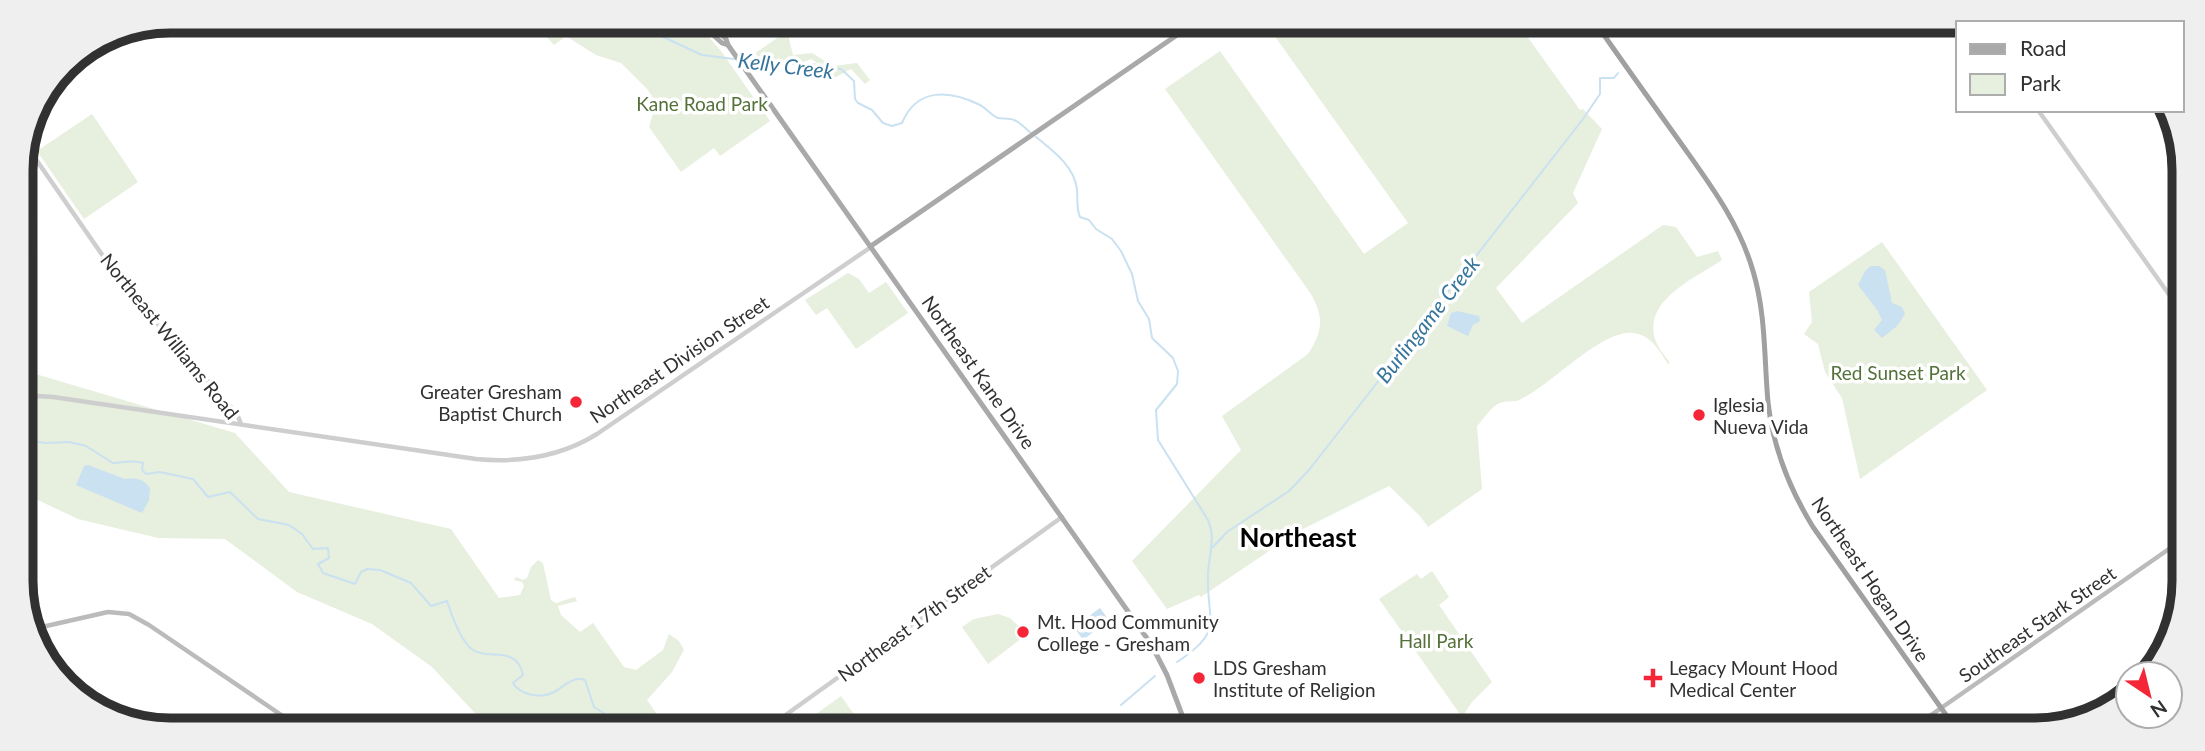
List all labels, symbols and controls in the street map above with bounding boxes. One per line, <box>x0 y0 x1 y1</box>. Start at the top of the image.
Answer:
legend <box>1956 21 2184 112</box>
text: Road <box>2020 35 2067 60</box>
water label: Kelly Creek <box>737 47 836 83</box>
text: Park <box>2020 70 2061 95</box>
park label: Kane Road Park <box>636 92 768 115</box>
street label: Northeast Williams Road <box>96 249 244 423</box>
water label: Burlingame Creek <box>1370 250 1485 387</box>
street label: Northeast Division Street <box>585 290 773 428</box>
street label: Northeast Kane Drive <box>918 291 1040 453</box>
park label: Red Sunset Park <box>1830 361 1966 384</box>
place label: Greater Gresham Baptist Church <box>420 380 562 425</box>
place label: Iglesia Nueva Vida <box>1713 393 1808 438</box>
marker: Greater Gresham Baptist Church <box>568 394 584 410</box>
marker: Iglesia Nueva Vida <box>1691 407 1707 423</box>
street label: Northeast Hogan Drive <box>1807 492 1935 666</box>
district label: Northeast <box>1240 521 1357 553</box>
street label: Northeast 17th Street <box>833 560 995 686</box>
street label: Southeast Stark Street <box>1954 561 2120 687</box>
place label: Mt. Hood Community College - Gresham <box>1037 610 1219 655</box>
marker: Mt. Hood Community College - Gresham <box>1015 624 1031 640</box>
park label: Hall Park <box>1399 629 1474 652</box>
place label: LDS Gresham Institute of Religion <box>1213 656 1376 701</box>
place label: Legacy Mount Hood Medical Center <box>1669 656 1838 701</box>
north arrow <box>2114 660 2184 730</box>
marker: Legacy Mount Hood Medical Center <box>1643 668 1663 688</box>
marker: LDS Gresham Institute of Religion <box>1191 670 1207 686</box>
text: N <box>2146 696 2172 723</box>

